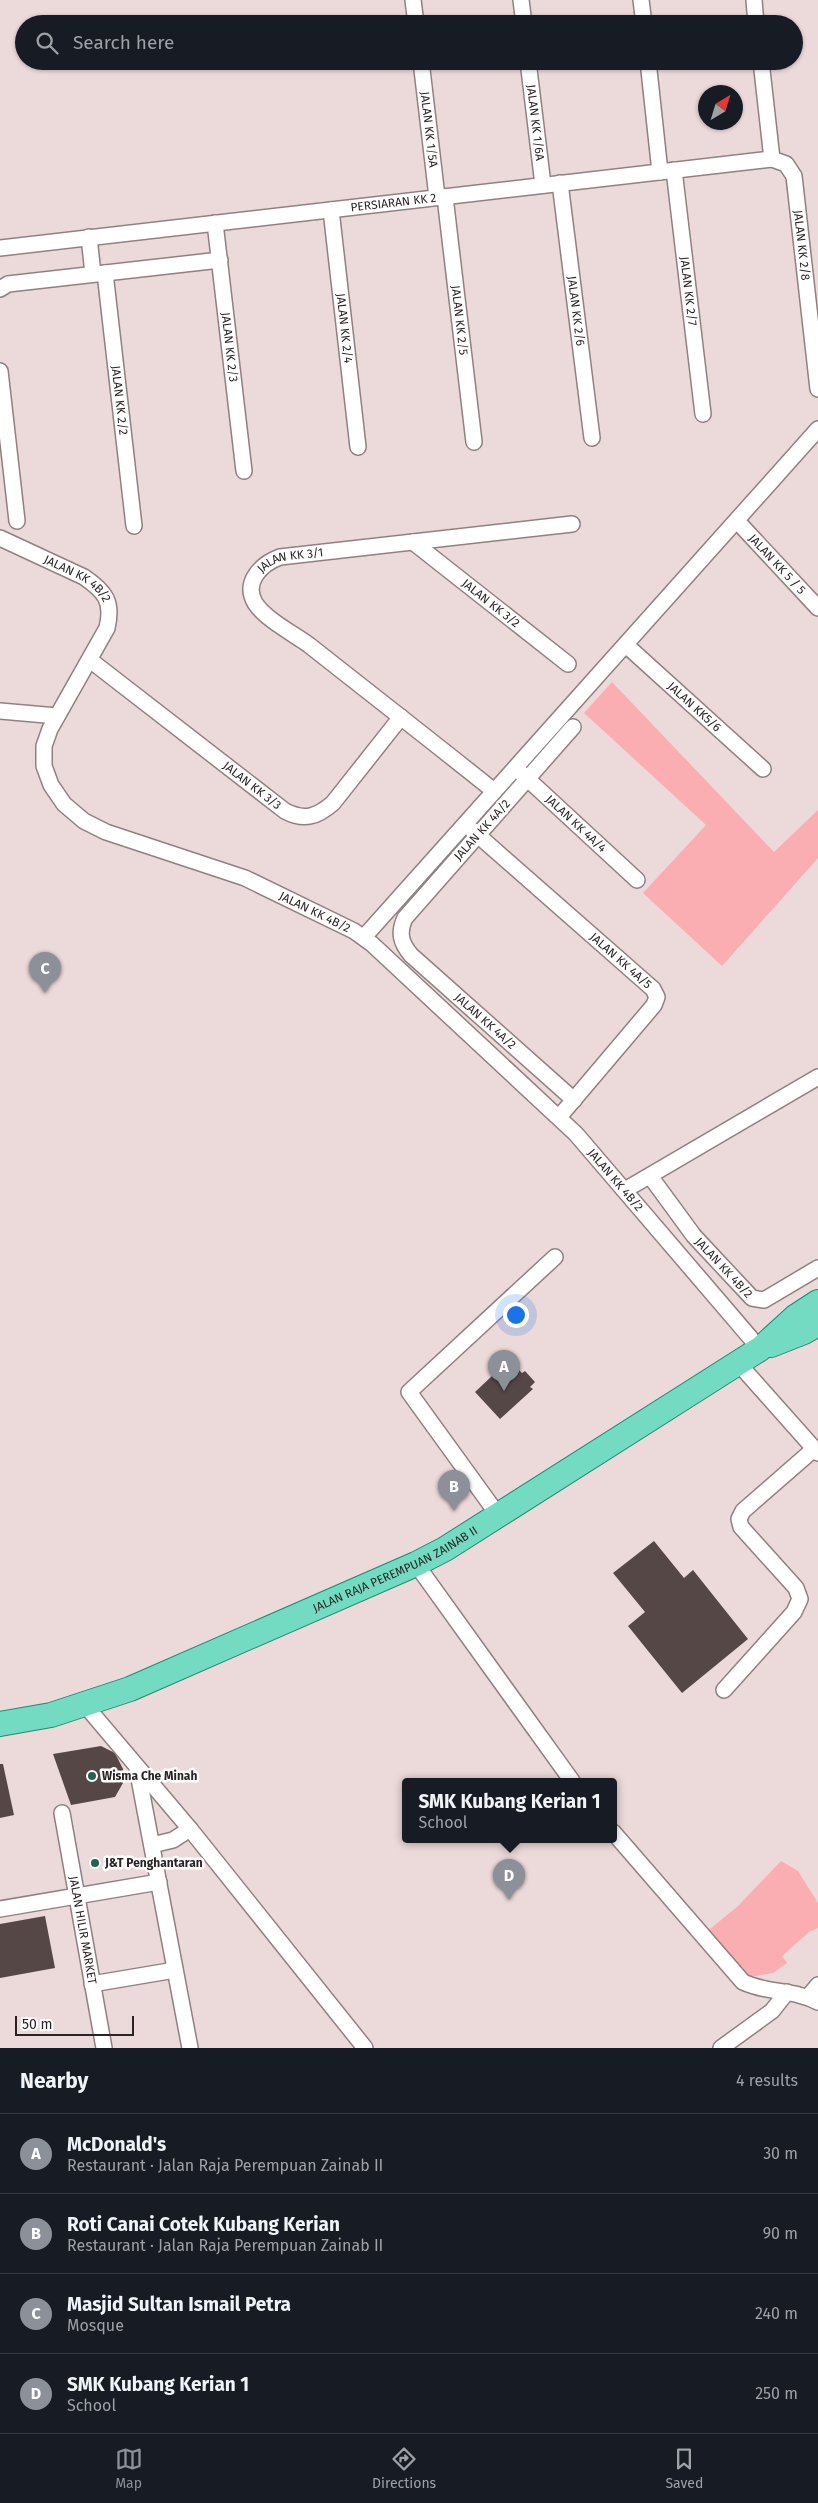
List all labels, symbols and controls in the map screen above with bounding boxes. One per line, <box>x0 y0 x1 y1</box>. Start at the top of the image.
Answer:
search box <box>15 15 803 70</box>
icon: search <box>33 29 61 57</box>
text: Search here <box>73 31 174 54</box>
street label: JALAN KK 1/6A <box>524 84 547 162</box>
north arrow <box>698 85 743 130</box>
street label: JALAN KK 1/5A <box>418 91 440 168</box>
street label: PERSIARAN KK 2 <box>350 191 437 215</box>
street label: JALAN KK 2/8 <box>791 209 813 281</box>
street label: JALAN KK 2/7 <box>677 256 699 327</box>
street label: JALAN KK 2/6 <box>565 275 587 347</box>
street label: JALAN KK 2/5 <box>449 284 471 356</box>
street label: JALAN KK 2/4 <box>334 293 355 364</box>
street label: JALAN KK 2/3 <box>218 312 241 383</box>
street label: JALAN KK 2/2 <box>109 365 131 436</box>
street label: JALAN KK 5 / 5 <box>746 531 809 597</box>
street label: JALAN KK 3/1 <box>254 545 324 575</box>
street label: JALAN KK 4B/2 <box>42 552 114 604</box>
street label: JALAN KK 3/2 <box>459 576 523 630</box>
street label: JALAN KK5/6 <box>665 679 724 734</box>
street label: JALAN KK 3/3 <box>220 759 284 812</box>
street label: JALAN KK 4A/4 <box>543 792 610 855</box>
street label: JALAN KK 4A/2 <box>451 797 513 863</box>
street label: JALAN KK 4B/2 <box>277 889 353 935</box>
street label: JALAN KK 4A/5 <box>587 930 654 992</box>
pin: C <box>29 952 61 993</box>
street label: JALAN KK 4A/2 <box>452 990 519 1052</box>
street label: JALAN KK 4B/2 <box>585 1146 646 1214</box>
street label: JALAN KK 4B/2 <box>692 1235 755 1301</box>
your location <box>503 1302 529 1328</box>
pin: A <box>488 1350 520 1391</box>
pin: B <box>438 1470 470 1511</box>
street label: JALAN RAJA PEREMPUAN ZAINAB II <box>311 1523 480 1615</box>
place label: Wisma Che Minah <box>102 1769 197 1783</box>
marker: Wisma Che Minah <box>86 1770 98 1782</box>
popup <box>402 1778 617 1843</box>
text: SMK Kubang Kerian 1 <box>418 1790 601 1813</box>
text: School <box>418 1813 468 1832</box>
place label: J&T Penghantaran <box>104 1856 203 1870</box>
marker: J&T Penghantaran <box>89 1857 101 1869</box>
pin: D <box>493 1859 525 1900</box>
street label: JALAN HILIR MARKET <box>66 1875 100 1986</box>
scale bar <box>15 2013 134 2036</box>
text: 50 m <box>22 2016 53 2033</box>
text: Nearby <box>20 2068 88 2094</box>
text: 4 results <box>736 2071 798 2090</box>
text: McDonald's <box>67 2133 166 2156</box>
text: A <box>31 2144 41 2163</box>
text: 30 m <box>763 2144 798 2163</box>
text: Restaurant · Jalan Raja Perempuan Zainab II <box>67 2156 383 2175</box>
text: Roti Canai Cotek Kubang Kerian <box>67 2213 340 2236</box>
text: B <box>31 2224 41 2243</box>
text: 90 m <box>763 2224 798 2243</box>
text: Restaurant · Jalan Raja Perempuan Zainab II <box>67 2236 383 2255</box>
text: Masjid Sultan Ismail Petra <box>67 2293 291 2316</box>
text: C <box>31 2304 41 2323</box>
text: 240 m <box>755 2304 798 2323</box>
text: Mosque <box>67 2316 124 2335</box>
text: SMK Kubang Kerian 1 <box>67 2373 249 2396</box>
text: D <box>31 2384 41 2403</box>
text: 250 m <box>755 2384 798 2403</box>
text: School <box>67 2396 116 2415</box>
tab: Map <box>115 2445 143 2492</box>
tab: Directions <box>372 2445 436 2492</box>
tab: Saved <box>665 2445 703 2492</box>

